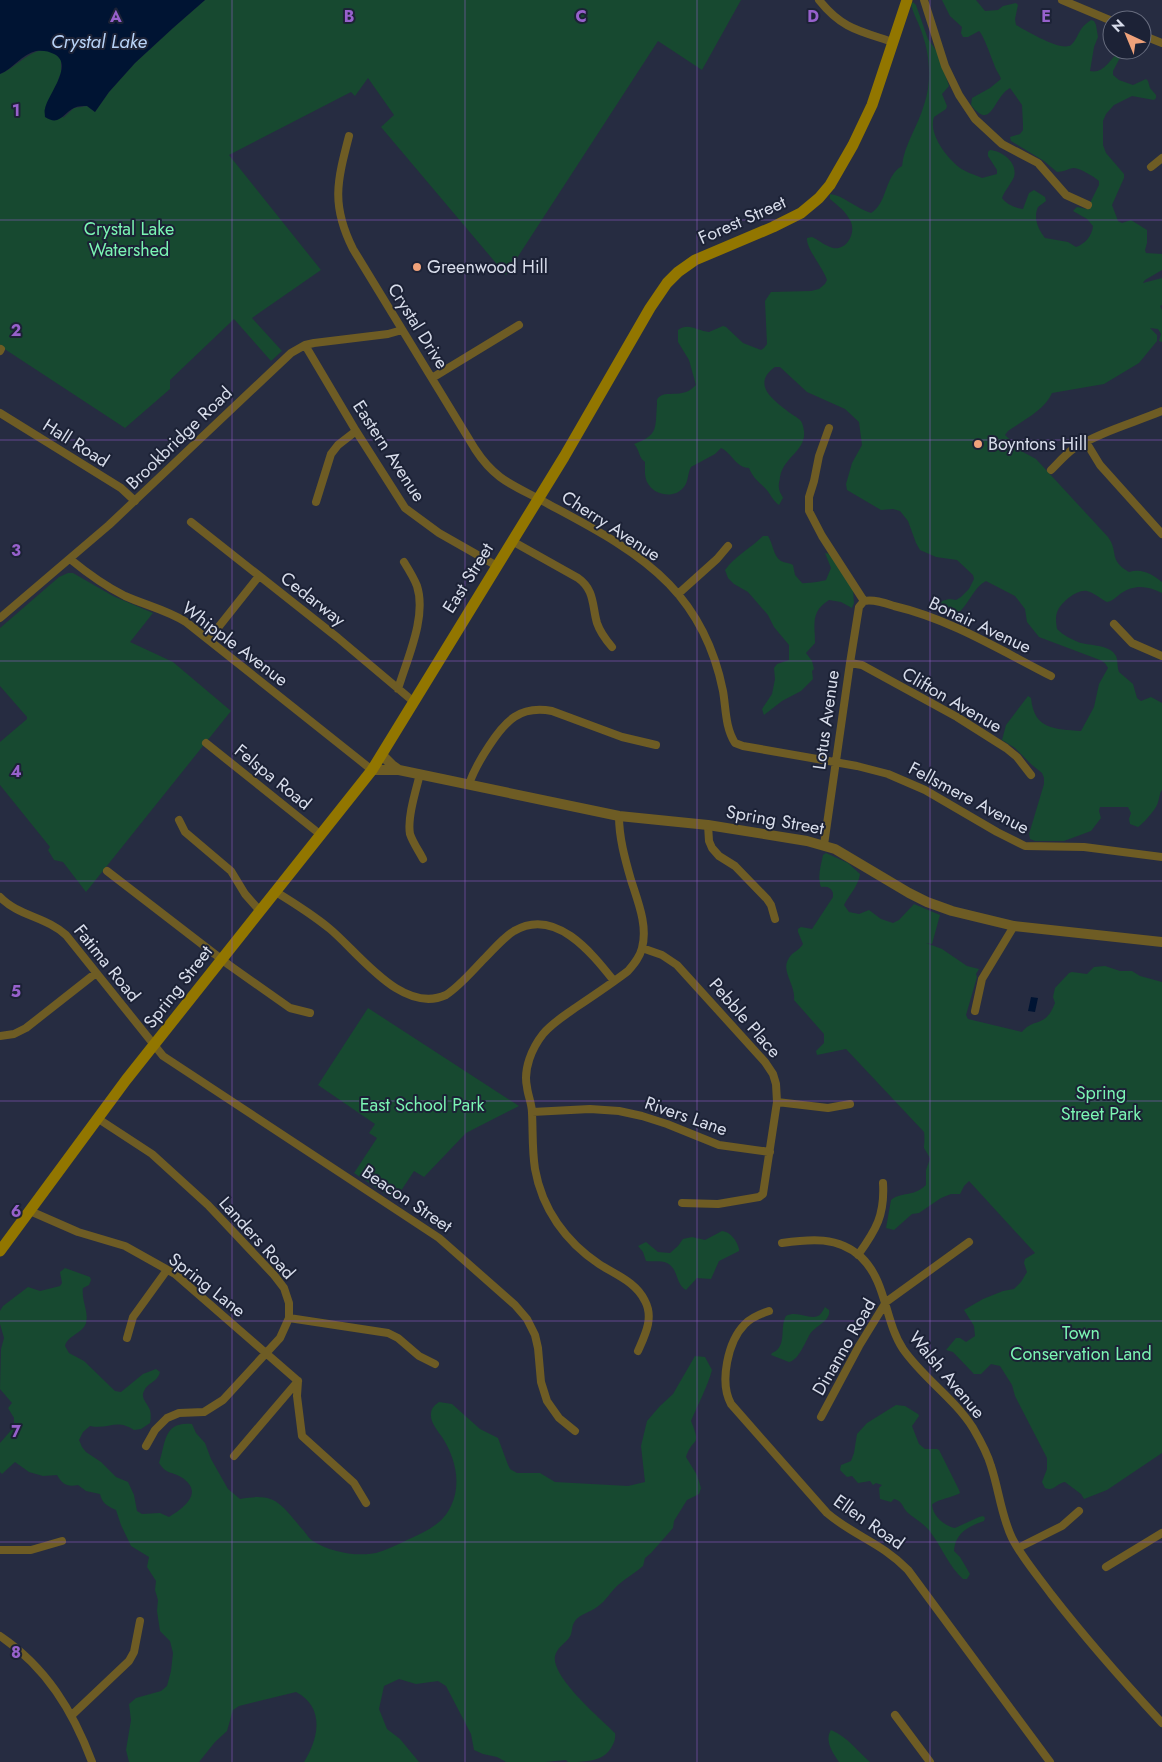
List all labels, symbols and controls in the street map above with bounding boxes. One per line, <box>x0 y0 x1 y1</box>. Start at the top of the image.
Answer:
text: A <box>109 5 122 28</box>
text: B <box>344 5 354 28</box>
text: C <box>575 5 587 28</box>
text: D <box>807 5 819 28</box>
text: E <box>1041 5 1051 28</box>
north arrow <box>1102 10 1152 60</box>
text: N <box>1107 15 1129 37</box>
water label: Crystal Lake <box>51 28 148 55</box>
text: 1 <box>12 99 20 122</box>
street label: Forest Street <box>694 189 791 251</box>
park label: Crystal Lake Watershed <box>84 216 174 263</box>
place label: Greenwood Hill <box>427 254 548 280</box>
marker: Greenwood Hill <box>411 261 423 273</box>
street label: Crystal Drive <box>381 278 455 374</box>
text: 2 <box>11 319 21 342</box>
street label: Brookbridge Road <box>120 380 238 496</box>
street label: Eastern Avenue <box>346 395 432 507</box>
street label: Hall Road <box>38 412 114 474</box>
place label: Boyntons Hill <box>988 431 1087 457</box>
marker: Boyntons Hill <box>972 438 984 450</box>
street label: Cherry Avenue <box>556 484 666 568</box>
street label: East Street <box>436 537 500 618</box>
text: 3 <box>11 539 21 562</box>
street label: Cedarway <box>275 565 351 633</box>
street label: Bonair Avenue <box>925 590 1035 660</box>
street label: Whipple Avenue <box>176 595 294 693</box>
street label: Clifton Avenue <box>897 661 1007 739</box>
street label: Lotus Avenue <box>806 668 846 772</box>
street label: Felspa Road <box>229 738 317 816</box>
street label: Fellsmere Avenue <box>904 755 1034 841</box>
text: 4 <box>10 760 22 783</box>
street label: Spring Street <box>724 799 827 842</box>
street label: Fatima Road <box>68 919 146 1007</box>
street label: Spring Street <box>137 939 219 1034</box>
street label: Pebble Place <box>703 972 787 1064</box>
text: 5 <box>11 980 21 1003</box>
park label: Spring Street Park <box>1061 1080 1141 1127</box>
street label: Rivers Lane <box>641 1090 731 1142</box>
park label: East School Park <box>360 1092 484 1118</box>
street label: Beacon Street <box>357 1159 458 1239</box>
street label: Landers Road <box>213 1191 301 1285</box>
text: 6 <box>11 1200 21 1223</box>
street label: Spring Lane <box>163 1247 251 1323</box>
street label: Dinanno Road <box>806 1294 882 1400</box>
park label: Town Conservation Land <box>1010 1320 1152 1367</box>
street label: Walsh Avenue <box>903 1326 991 1424</box>
text: 7 <box>11 1420 21 1443</box>
street label: Ellen Road <box>828 1488 910 1556</box>
text: 8 <box>11 1641 21 1664</box>

